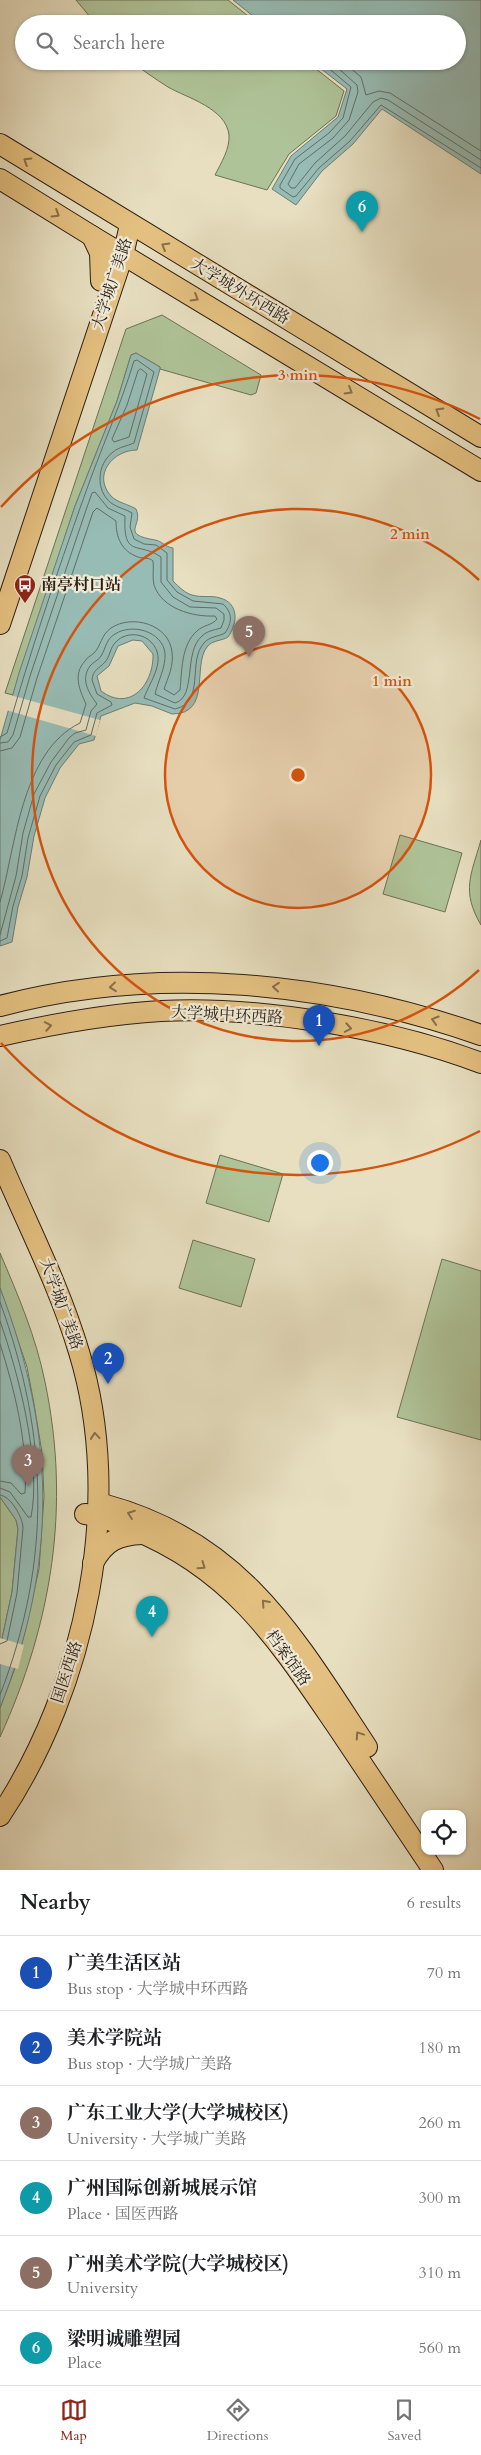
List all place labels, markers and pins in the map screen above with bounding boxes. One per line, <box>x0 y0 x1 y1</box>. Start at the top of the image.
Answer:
pin: 6 <box>346 191 378 232</box>
bus stop icon: 南亭村口站 <box>13 573 37 604</box>
place label: 南亭村口站 <box>41 574 121 596</box>
pin: 5 <box>233 616 265 657</box>
centre of rings <box>289 766 307 784</box>
pin: 1 <box>303 1005 335 1046</box>
pin: 2 <box>92 1343 124 1384</box>
pin: 3 <box>12 1445 44 1486</box>
pin: 4 <box>136 1596 168 1637</box>

